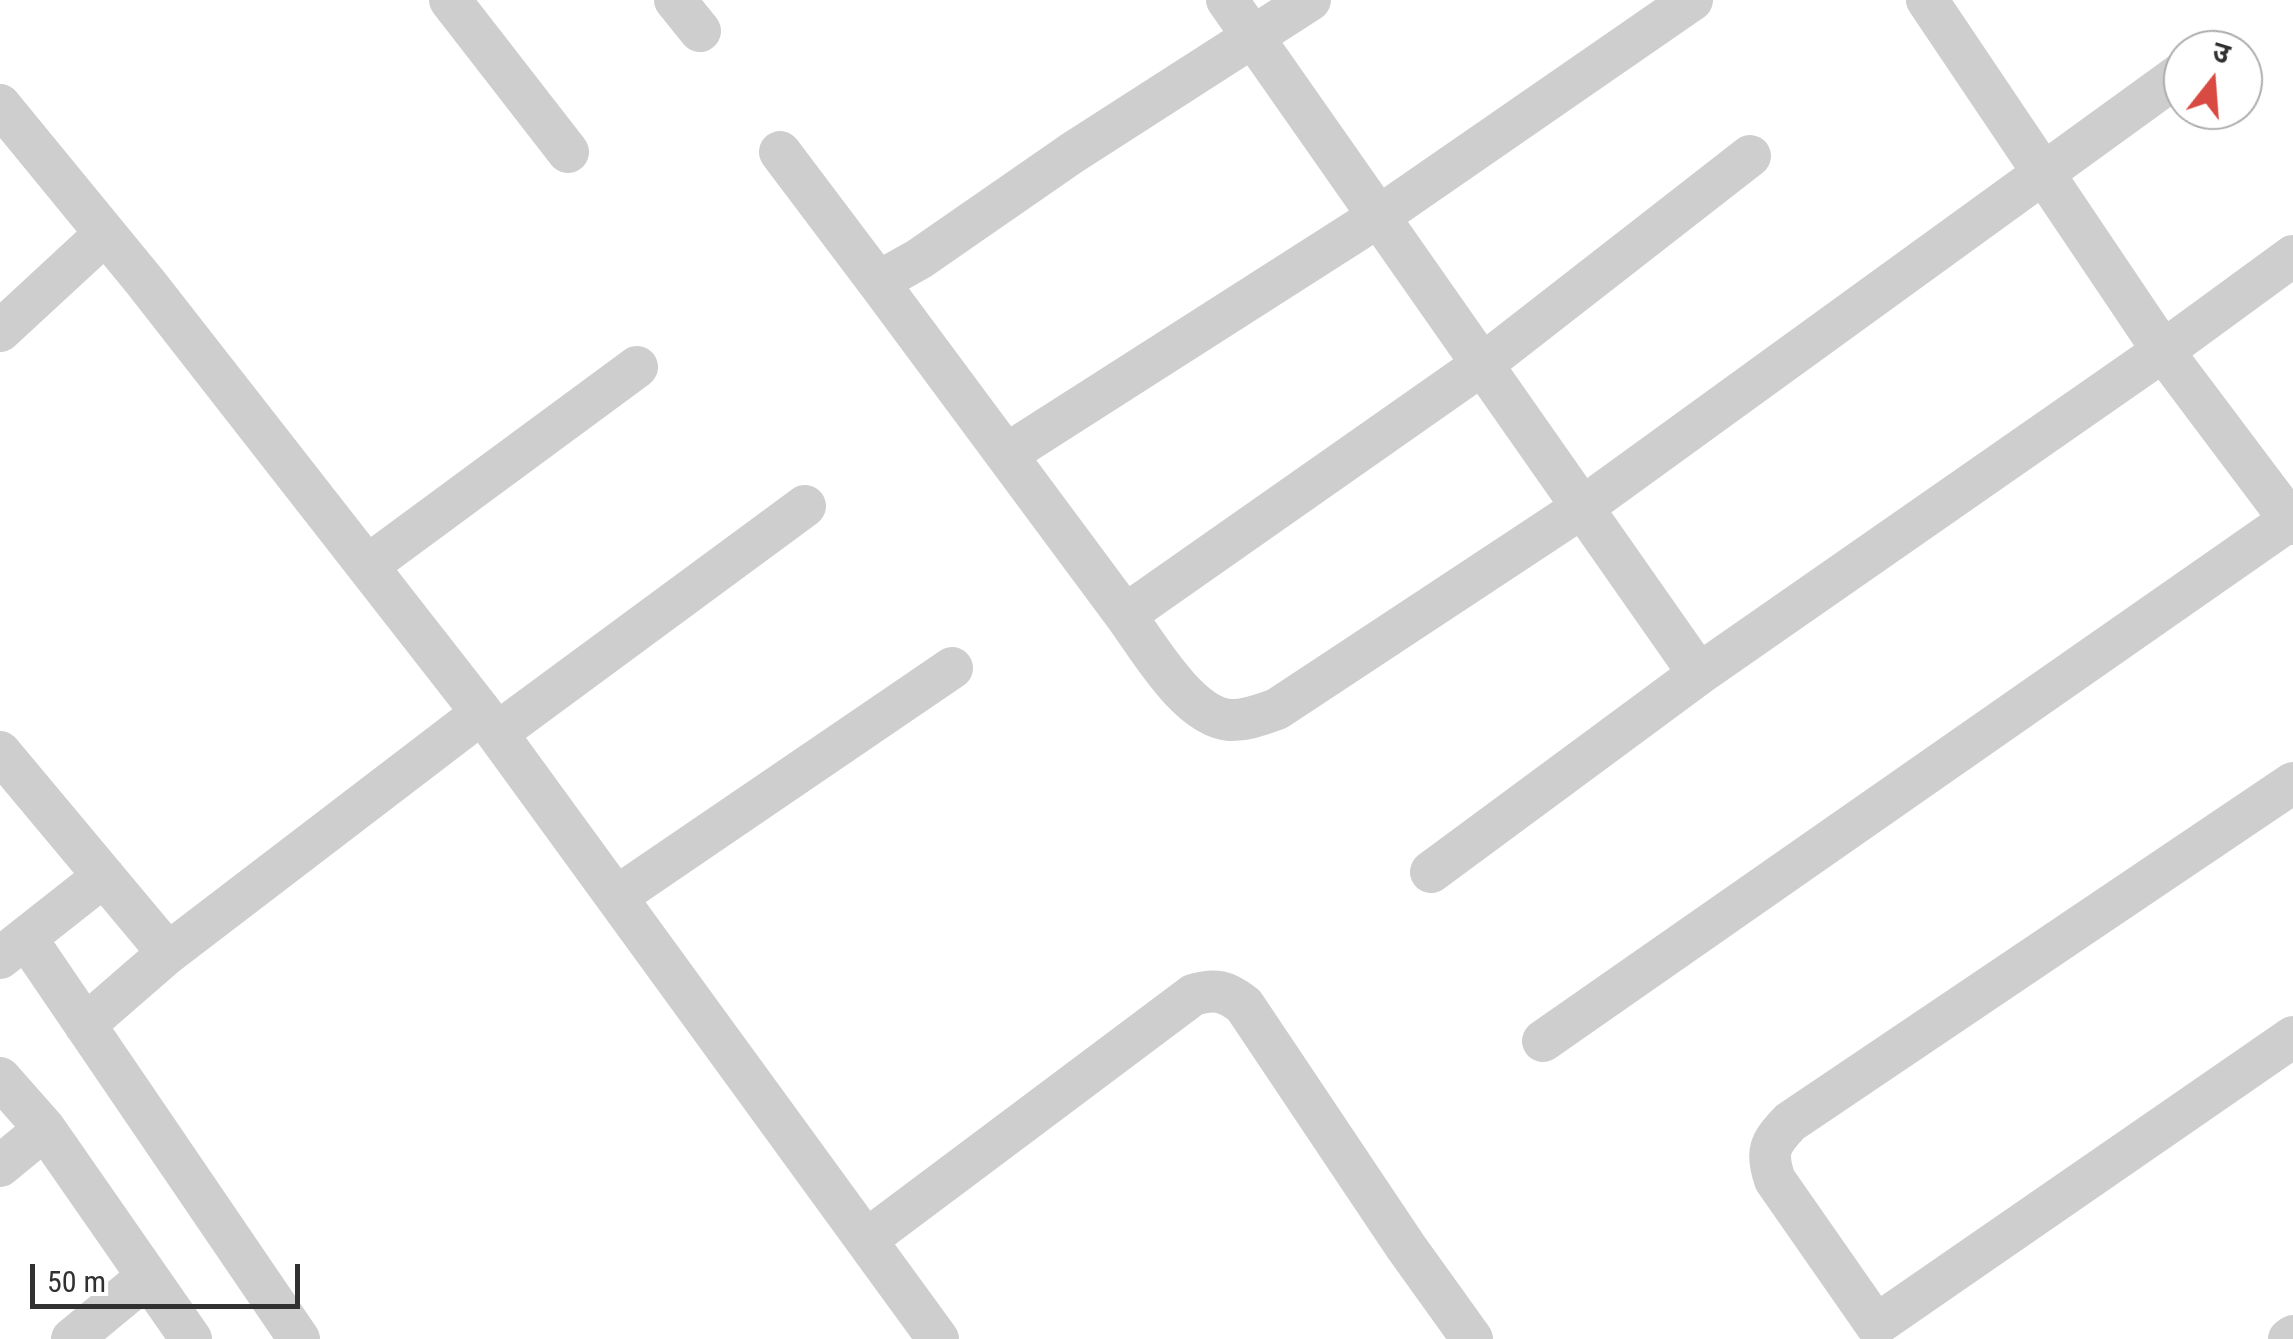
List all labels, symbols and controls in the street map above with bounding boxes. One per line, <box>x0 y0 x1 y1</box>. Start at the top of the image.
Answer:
north arrow <box>2163 30 2263 130</box>
text: उ <box>2209 35 2234 71</box>
scale bar <box>35 1244 305 1306</box>
text: 50 m <box>47 1264 106 1299</box>

